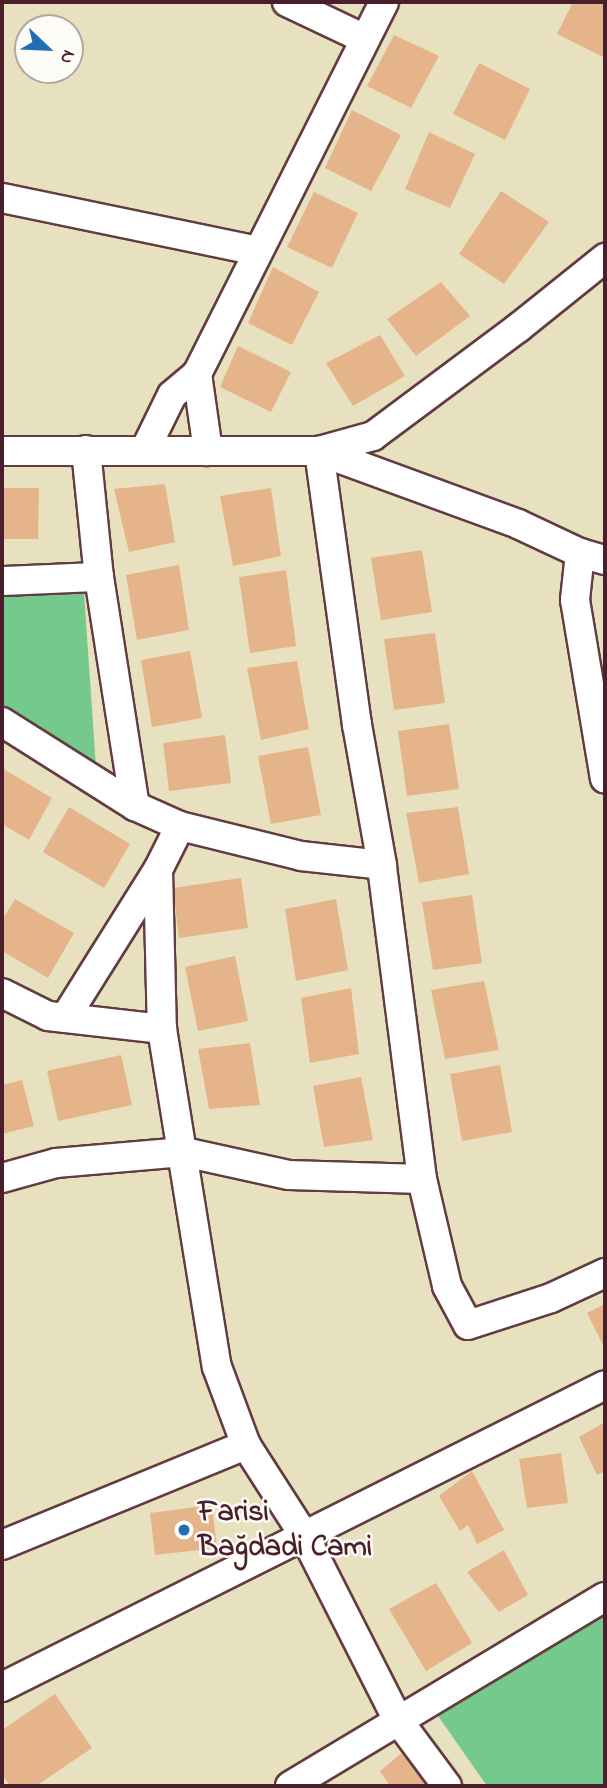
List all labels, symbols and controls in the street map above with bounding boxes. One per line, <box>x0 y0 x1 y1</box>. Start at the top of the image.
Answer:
north arrow <box>14 14 84 84</box>
text: N <box>52 45 82 68</box>
place label: Farisi Bağdadi Cami <box>198 1495 372 1566</box>
marker: Farisi Bağdadi Cami <box>176 1522 192 1538</box>

